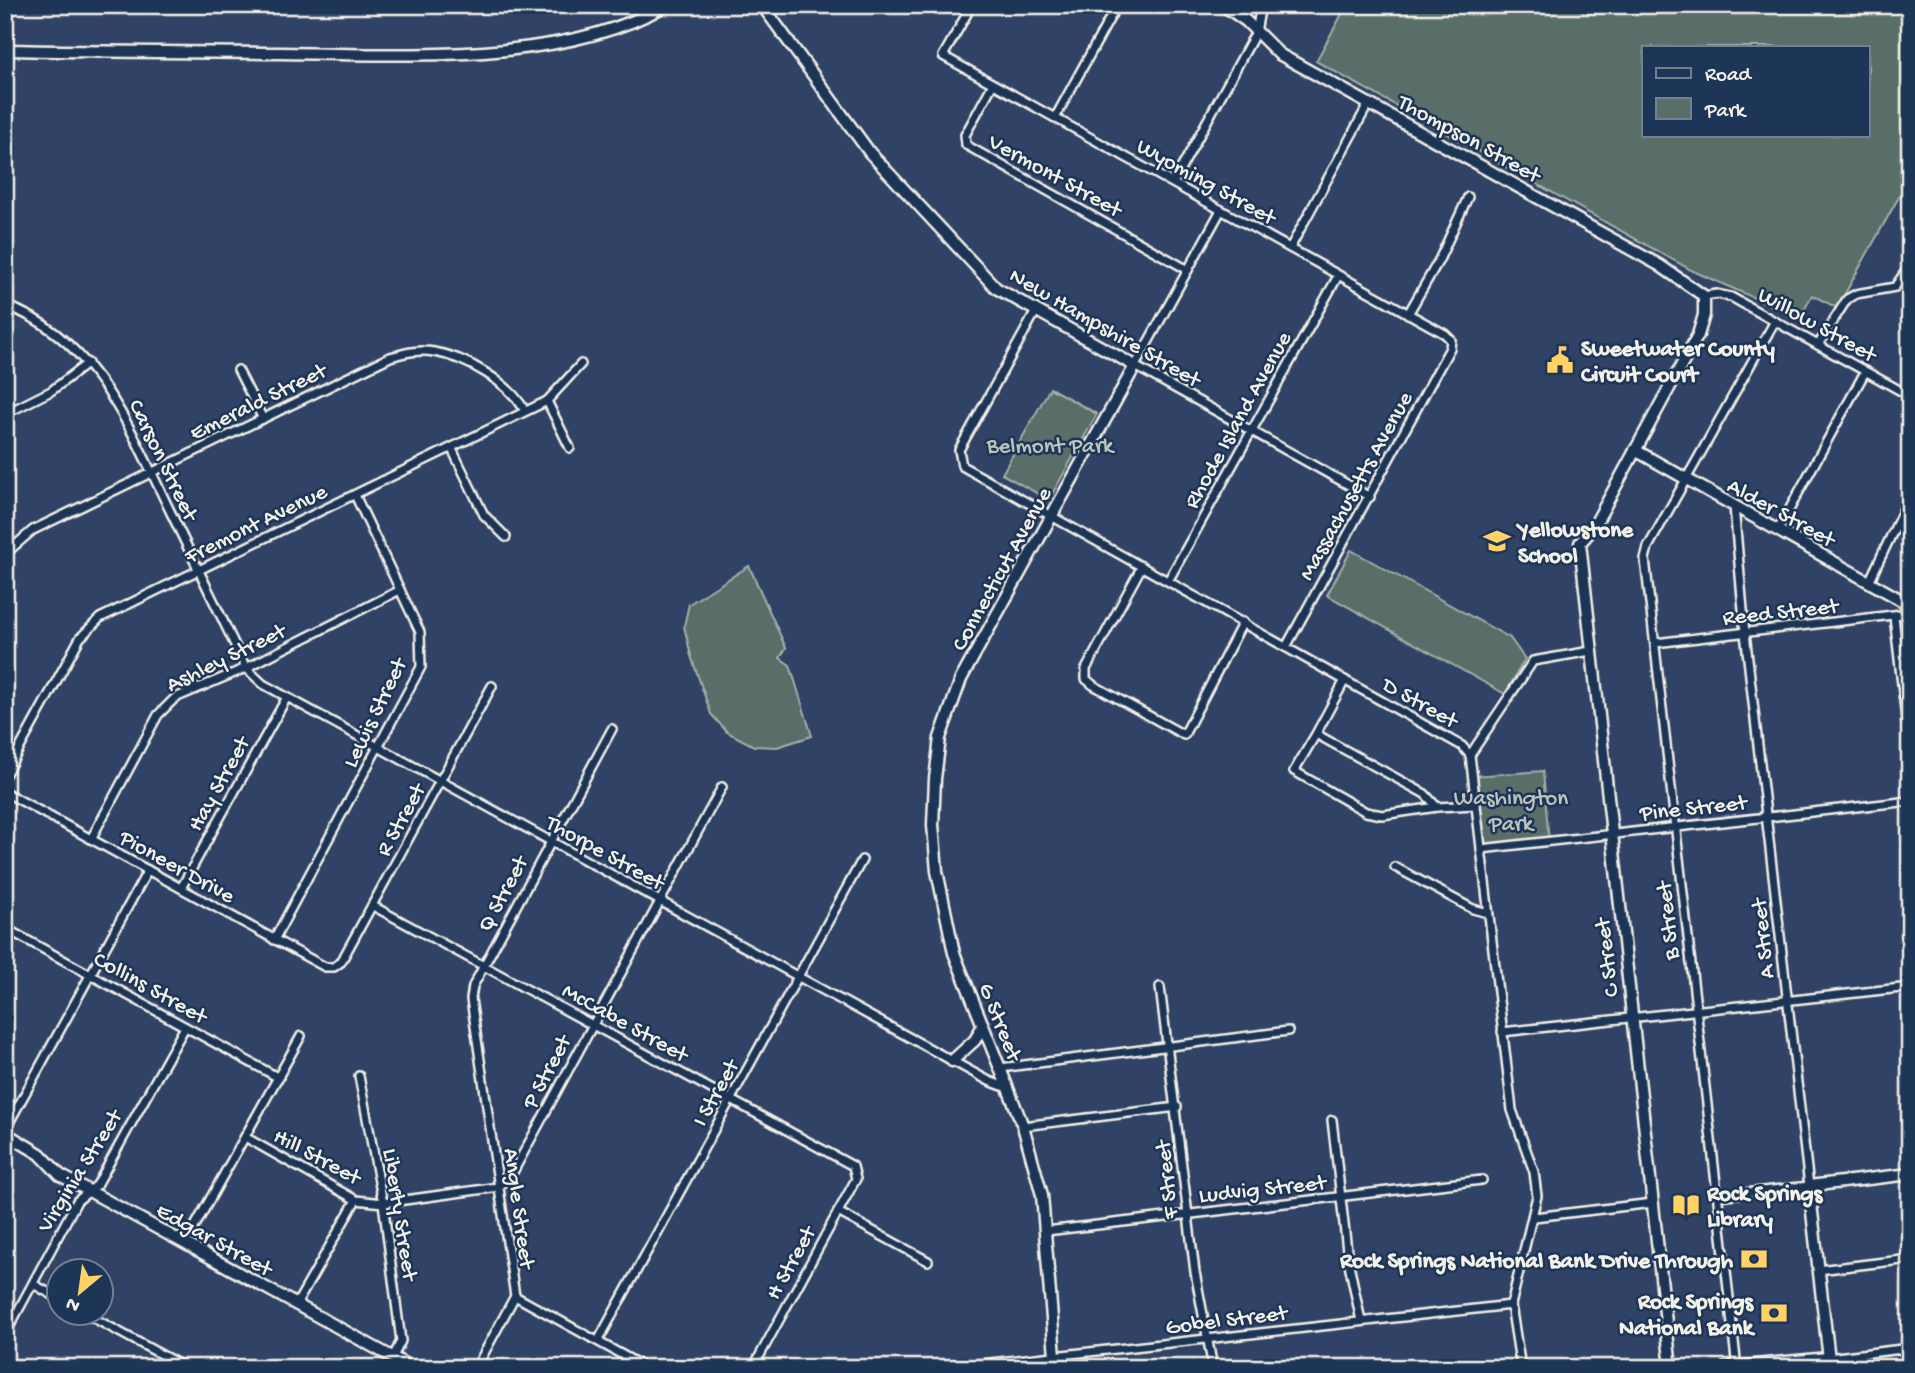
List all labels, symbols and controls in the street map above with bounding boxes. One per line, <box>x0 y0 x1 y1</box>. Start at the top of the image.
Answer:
legend <box>1642 46 1870 136</box>
text: Road <box>1705 64 1753 89</box>
street label: Thompson Street <box>1391 89 1546 191</box>
text: Park <box>1704 100 1748 125</box>
street label: Vermont Street <box>982 129 1127 226</box>
street label: Wyoming Street <box>1131 134 1281 233</box>
street label: New Hampshire Street <box>1004 263 1206 396</box>
street label: Willow Street <box>1752 282 1882 370</box>
street label: Rhode Island Avenue <box>1179 327 1299 514</box>
place label: Sweetwater County Circuit Court <box>1581 337 1776 390</box>
public building icon: Sweetwater County Circuit Court <box>1545 345 1575 375</box>
street label: Emerald Street <box>186 358 333 448</box>
street label: Massachusetts Avenue <box>1294 387 1421 586</box>
street label: Carson Street <box>121 396 204 527</box>
park label: Belmont Park <box>986 434 1116 461</box>
street label: Alder Street <box>1722 473 1840 555</box>
street label: Fremont Avenue <box>180 479 333 572</box>
street label: Connecticut Avenue <box>947 482 1060 656</box>
place label: Yellowstone School <box>1515 518 1634 571</box>
school or university icon: Yellowstone School <box>1482 526 1512 556</box>
street label: Reed Street <box>1721 594 1841 633</box>
street label: Ashley Street <box>162 618 292 700</box>
street label: Lewis Street <box>338 653 415 773</box>
street label: D Street <box>1375 671 1463 736</box>
street label: Hay Street <box>183 731 258 837</box>
street label: R Street <box>371 778 434 862</box>
park label: Washington Park <box>1454 786 1568 839</box>
street label: Pine Street <box>1638 790 1750 829</box>
street label: Thorpe Street <box>539 809 670 898</box>
street label: Pioneer Drive <box>113 825 240 911</box>
street label: Q Street <box>473 851 536 937</box>
street label: B Street <box>1652 879 1687 962</box>
street label: A Street <box>1747 896 1782 980</box>
street label: C Street <box>1590 915 1627 999</box>
street label: Collins Street <box>88 947 212 1032</box>
street label: McCabe Street <box>557 978 693 1071</box>
street label: G Street <box>971 980 1027 1067</box>
street label: P Street <box>517 1030 579 1115</box>
street label: I Street <box>688 1054 747 1132</box>
street label: Virginia Street <box>32 1104 130 1239</box>
street label: Hill Street <box>268 1124 366 1193</box>
street label: F Street <box>1151 1138 1186 1221</box>
street label: Liberty Street <box>375 1147 423 1284</box>
street label: Angle Street <box>496 1147 540 1272</box>
street label: Ludvig Street <box>1197 1170 1329 1211</box>
place label: Rock Springs Library <box>1706 1182 1824 1235</box>
library icon: Rock Springs Library <box>1671 1190 1701 1220</box>
street label: Edgar Street <box>151 1198 277 1285</box>
street label: H Street <box>761 1221 824 1305</box>
bank icon: Rock Springs National Bank Drive Through <box>1739 1244 1769 1274</box>
place label: Rock Springs National Bank Drive Through <box>1339 1249 1734 1276</box>
north arrow <box>46 1258 116 1328</box>
place label: Rock Springs National Bank <box>1619 1290 1756 1343</box>
text: N <box>62 1291 84 1317</box>
bank icon: Rock Springs National Bank <box>1759 1298 1789 1328</box>
street label: Gobel Street <box>1164 1300 1290 1342</box>

